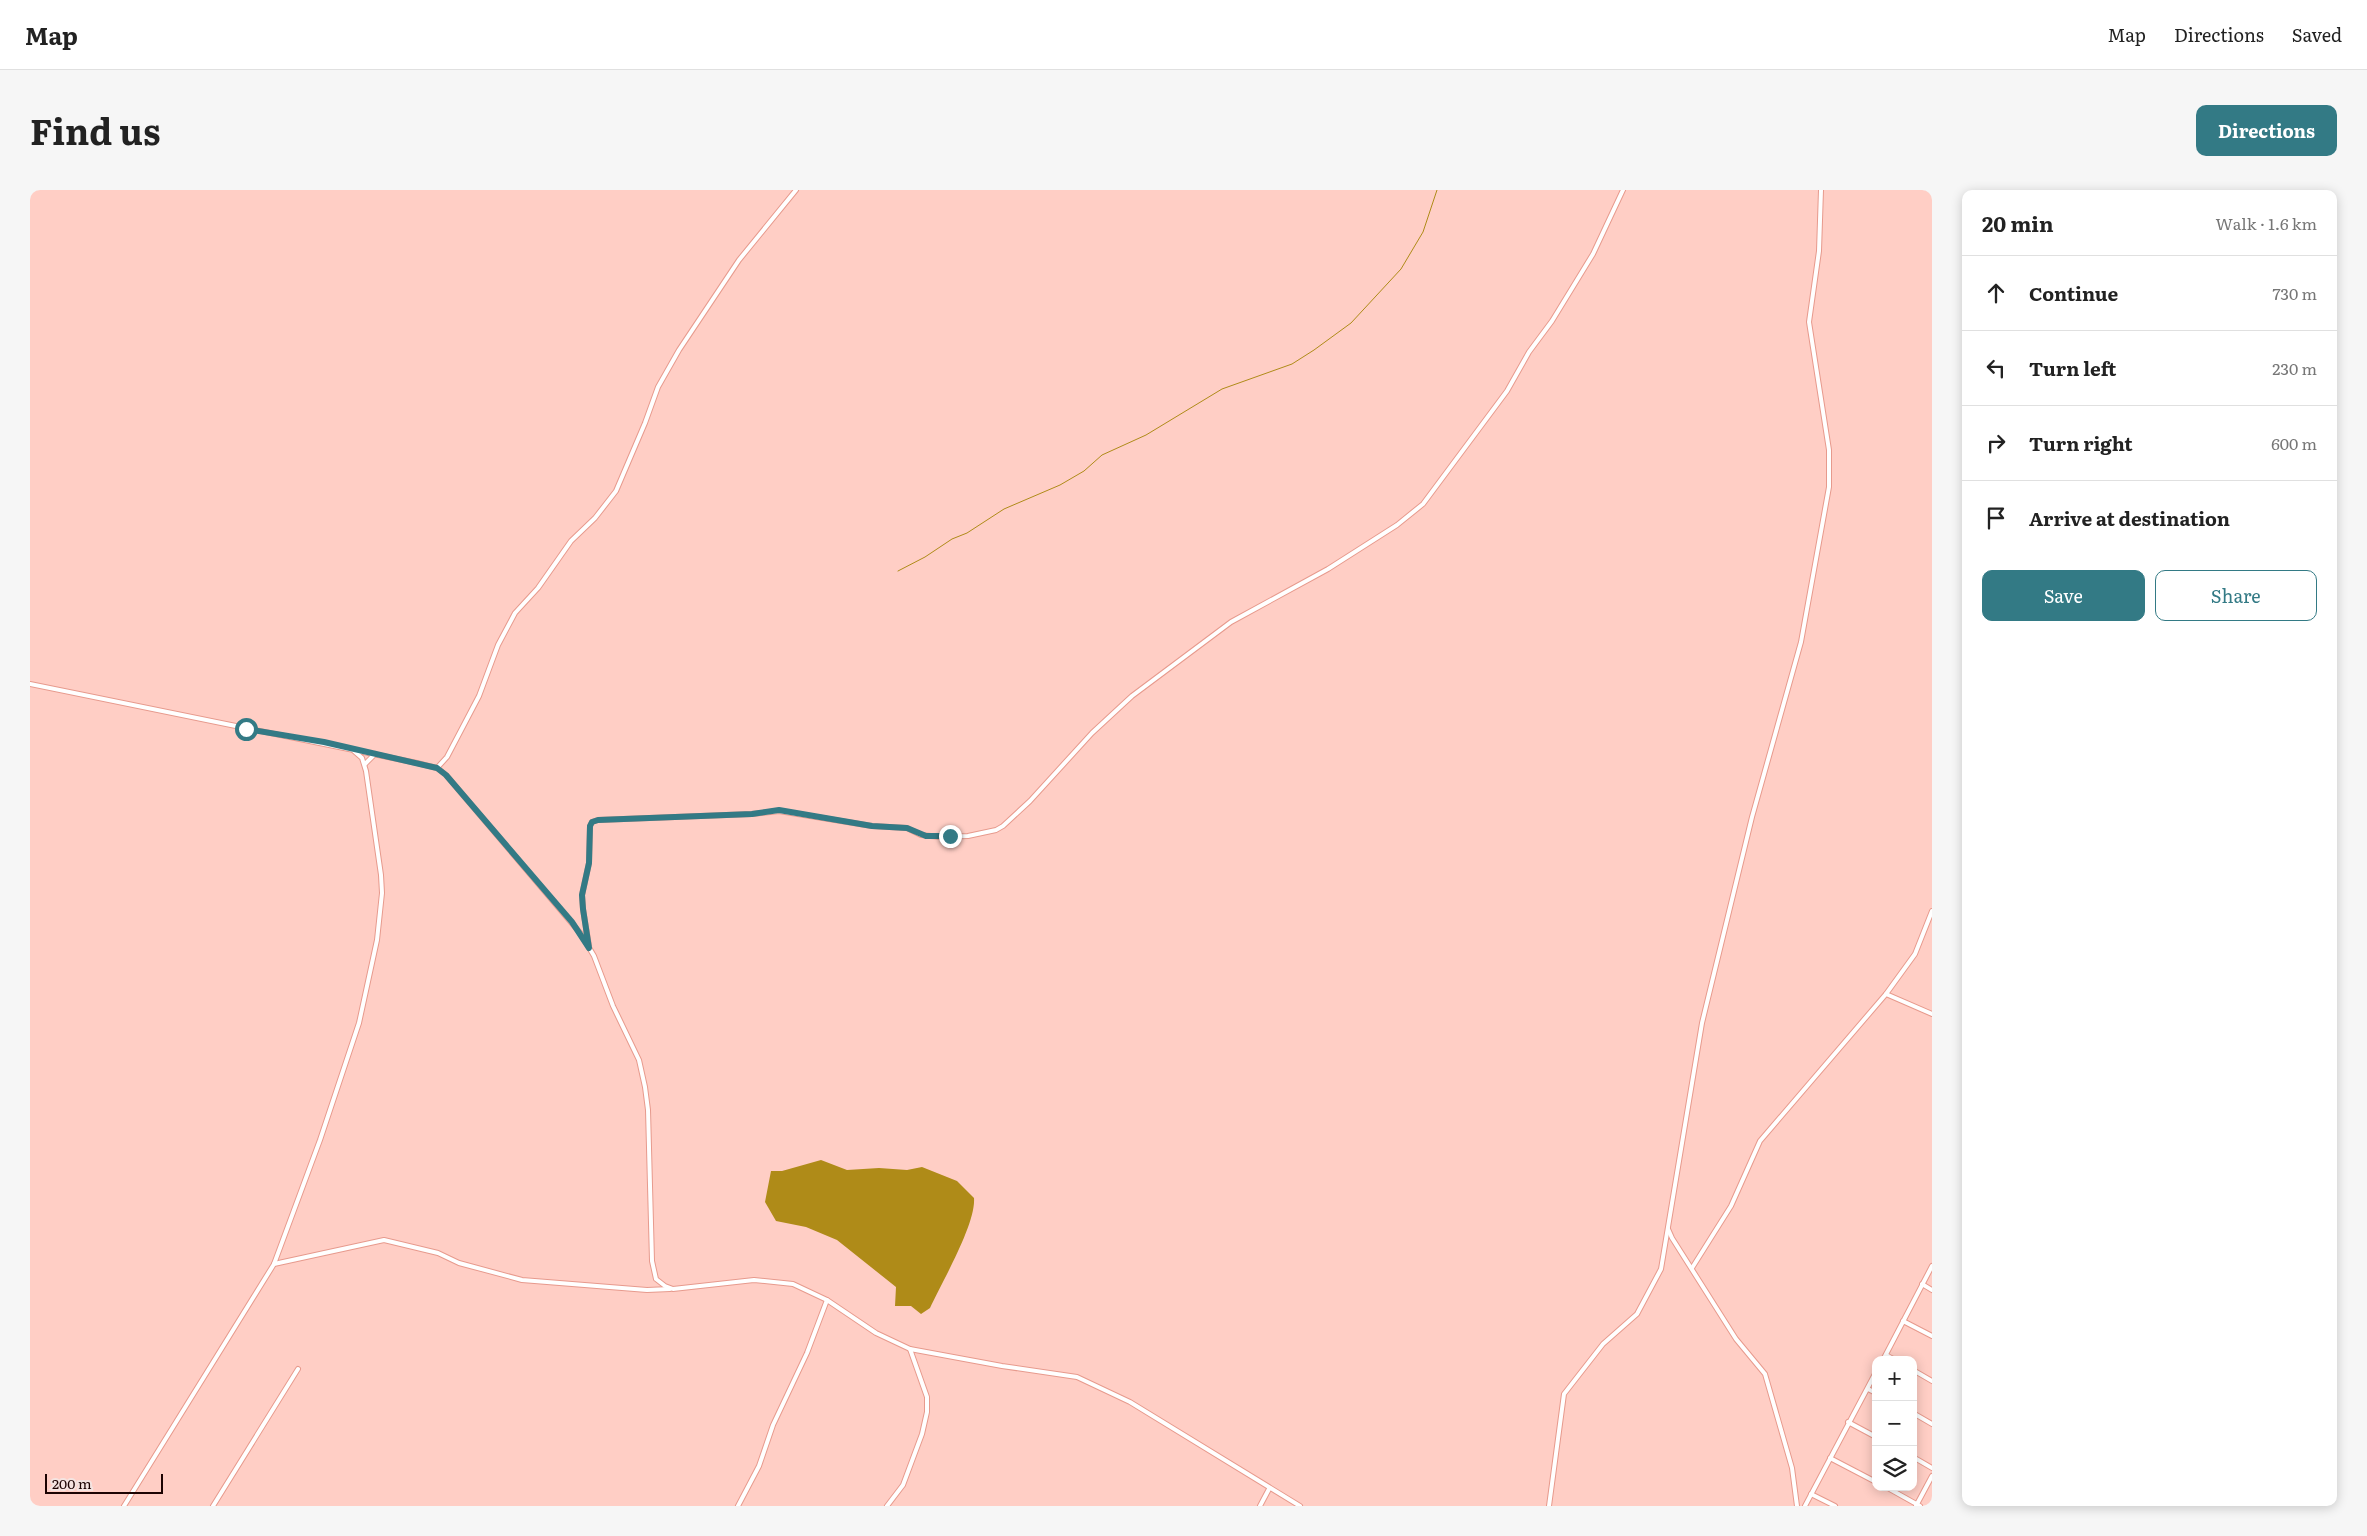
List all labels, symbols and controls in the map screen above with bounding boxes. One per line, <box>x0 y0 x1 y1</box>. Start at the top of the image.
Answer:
text: Map <box>25 17 78 52</box>
text: Map <box>2108 21 2146 48</box>
text: Directions <box>2174 21 2264 48</box>
text: Saved <box>2292 21 2342 48</box>
text: Find us <box>30 104 160 156</box>
button: Directions <box>2196 105 2337 156</box>
text: 20 min <box>1982 207 2054 238</box>
text: Walk · 1.6 km <box>2215 211 2317 235</box>
icon: ahead <box>1982 279 2010 307</box>
text: Continue <box>2029 279 2118 307</box>
text: 730 m <box>2272 281 2317 305</box>
icon: left <box>1982 354 2010 382</box>
text: Turn left <box>2029 354 2116 382</box>
text: 230 m <box>2272 356 2317 380</box>
icon: right <box>1982 429 2010 457</box>
text: Turn right <box>2029 429 2133 457</box>
text: 600 m <box>2271 431 2317 455</box>
icon: arrive <box>1982 504 2010 532</box>
text: Arrive at destination <box>2029 504 2230 532</box>
button: Save <box>1982 570 2145 621</box>
button: Share <box>2155 570 2317 621</box>
route start <box>235 718 258 741</box>
route end <box>939 825 962 848</box>
map controls <box>1872 1356 1917 1491</box>
button: + <box>1872 1356 1917 1401</box>
button: − <box>1872 1401 1917 1446</box>
button: layers <box>1872 1446 1917 1491</box>
scale bar <box>45 1471 162 1494</box>
text: 200 m <box>52 1473 92 1493</box>

